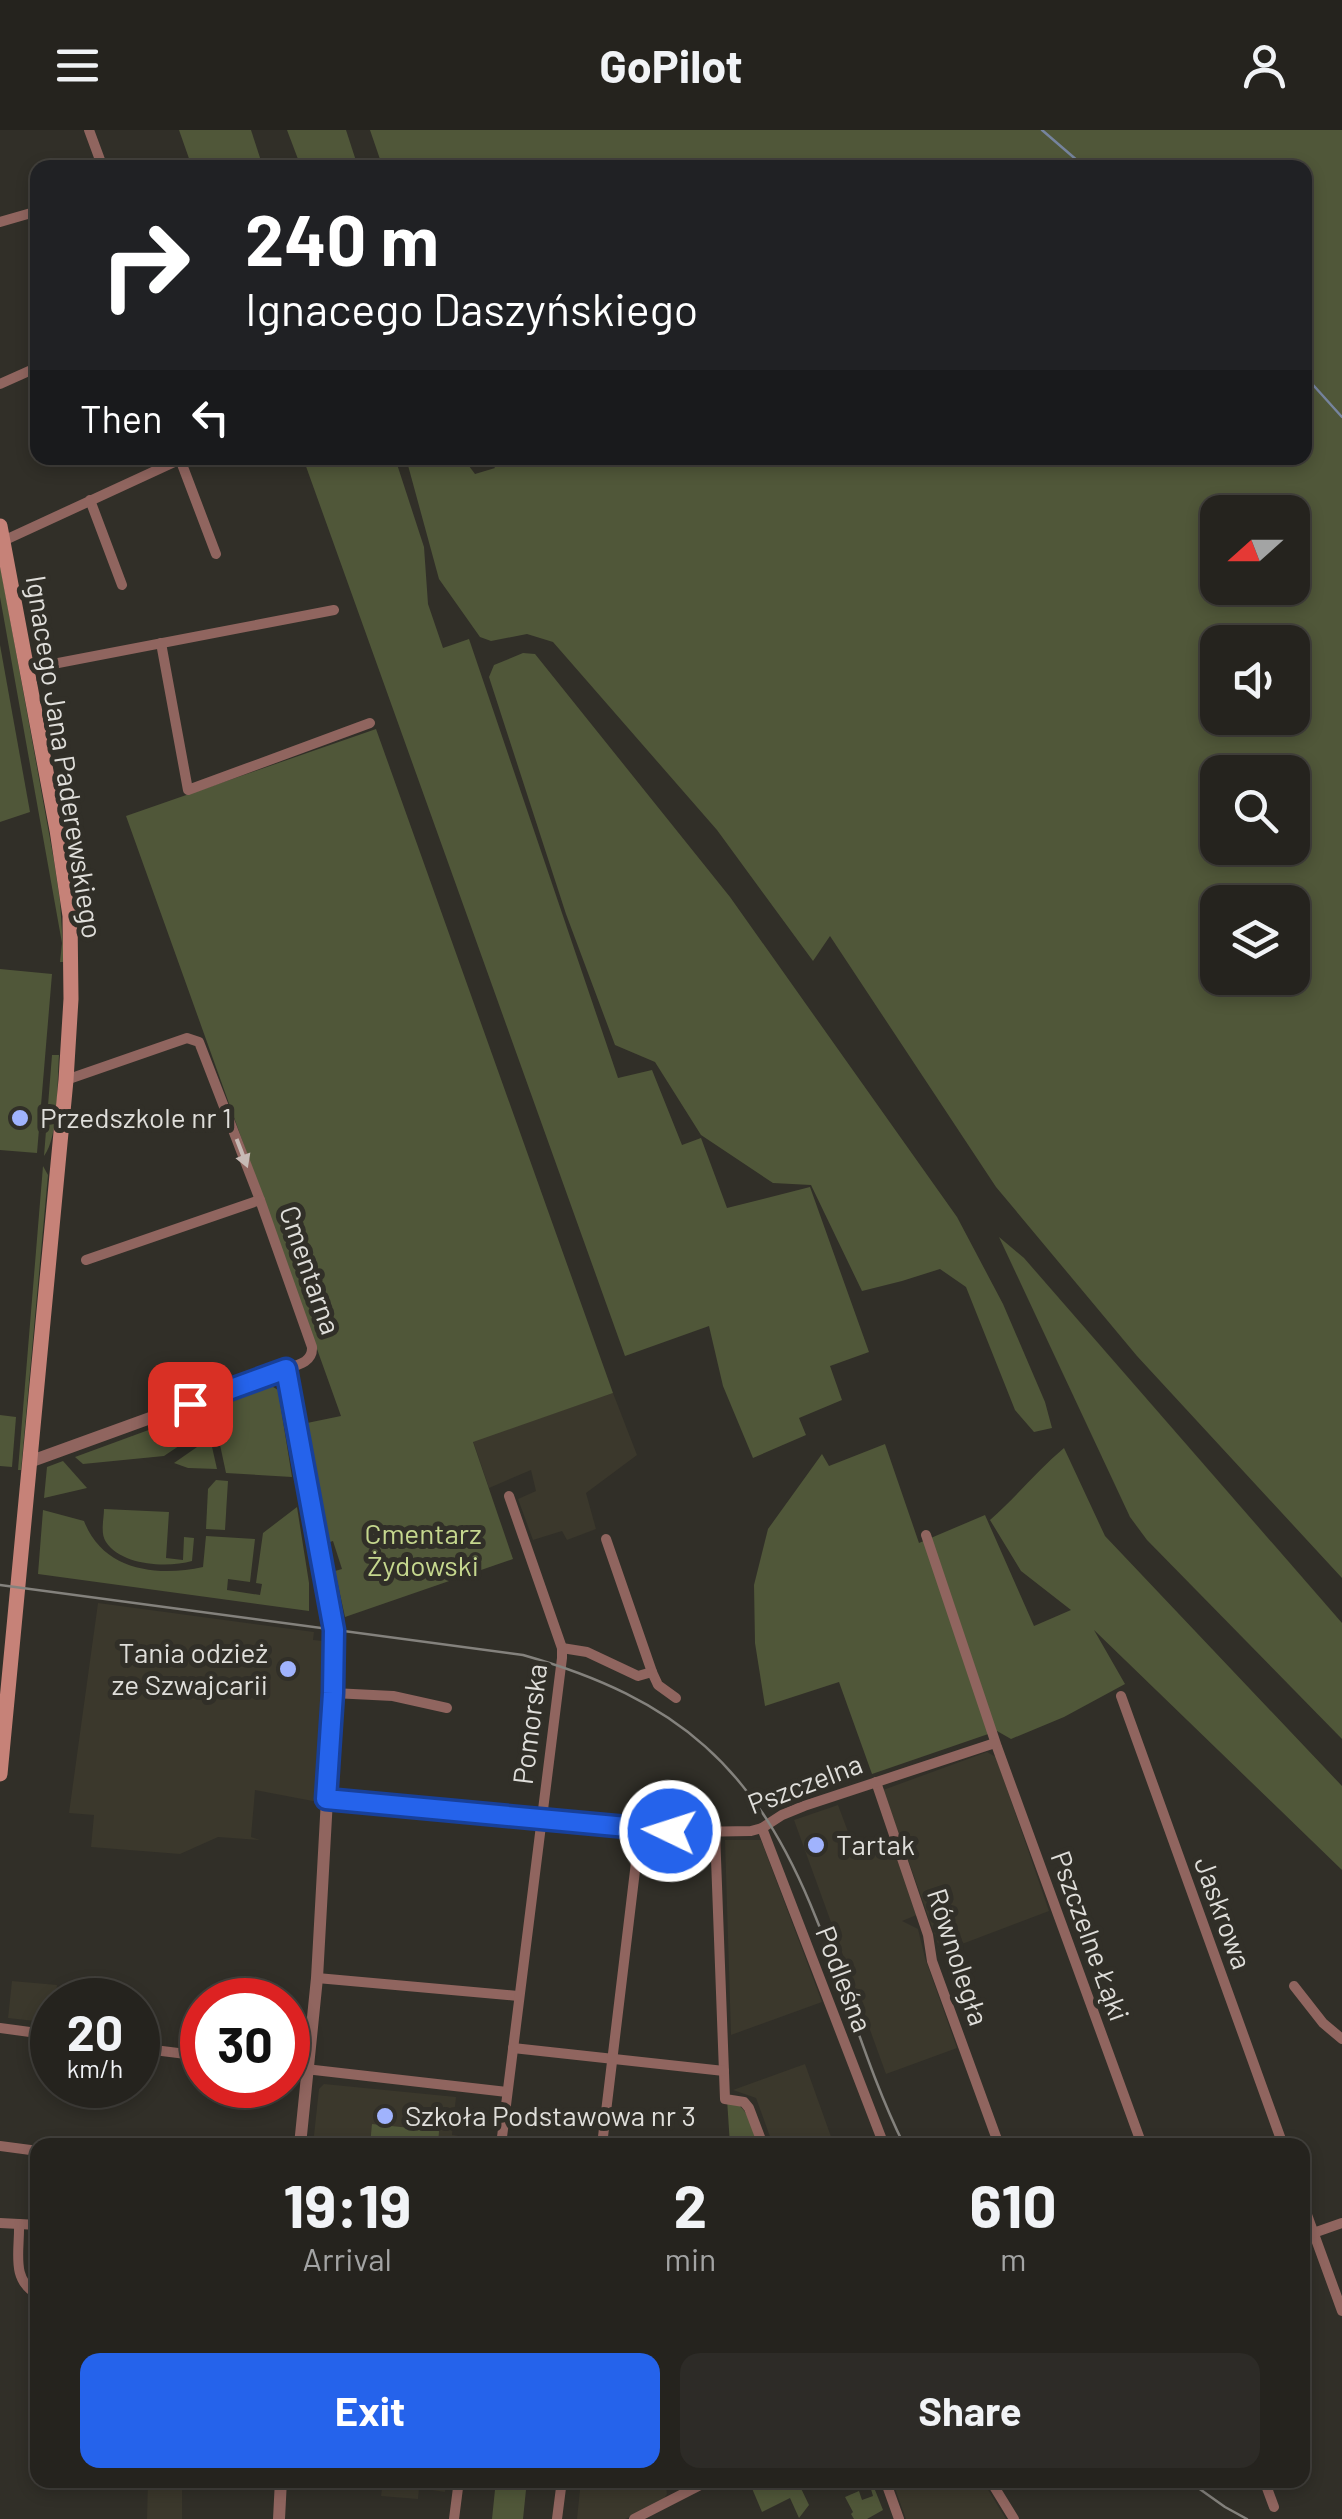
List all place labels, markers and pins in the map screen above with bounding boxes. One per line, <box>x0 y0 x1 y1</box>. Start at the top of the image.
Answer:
place label: Przedszkole nr 1 <box>40 1100 232 1134</box>
marker: Przedszkole nr 1 <box>9 1107 31 1129</box>
pin <box>148 1362 233 1447</box>
place label: Tania odzież ze Szwajcarii <box>112 1635 268 1701</box>
marker: Tania odzież ze Szwajcarii <box>277 1658 299 1680</box>
place label: Tartak <box>836 1827 915 1861</box>
marker: Tartak <box>805 1834 827 1856</box>
place label: Szkoła Podstawowa nr 3 <box>405 2098 696 2132</box>
marker: Szkoła Podstawowa nr 3 <box>374 2105 396 2127</box>

